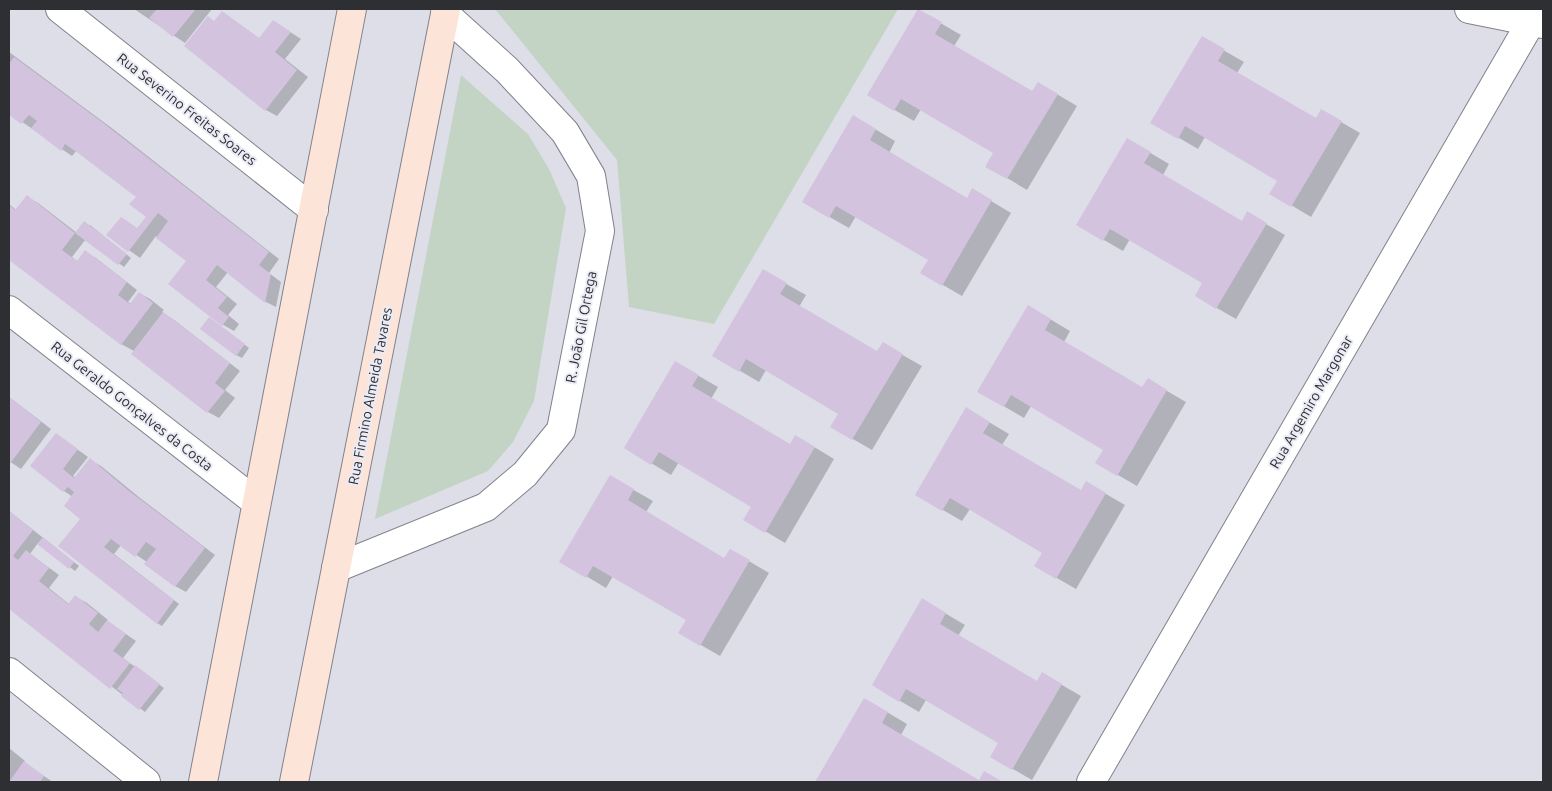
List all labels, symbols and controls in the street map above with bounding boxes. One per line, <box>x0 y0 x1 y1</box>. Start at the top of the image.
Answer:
street label: Rua Severino Freitas Soares <box>114 50 260 168</box>
street label: R. João Gil Ortega <box>562 270 600 384</box>
street label: Rua Firmino Almeida Tavares <box>345 306 395 486</box>
street label: Rua Argemiro Margonar <box>1266 332 1356 471</box>
street label: Rua Geraldo Gonçalves da Costa <box>48 338 216 474</box>

